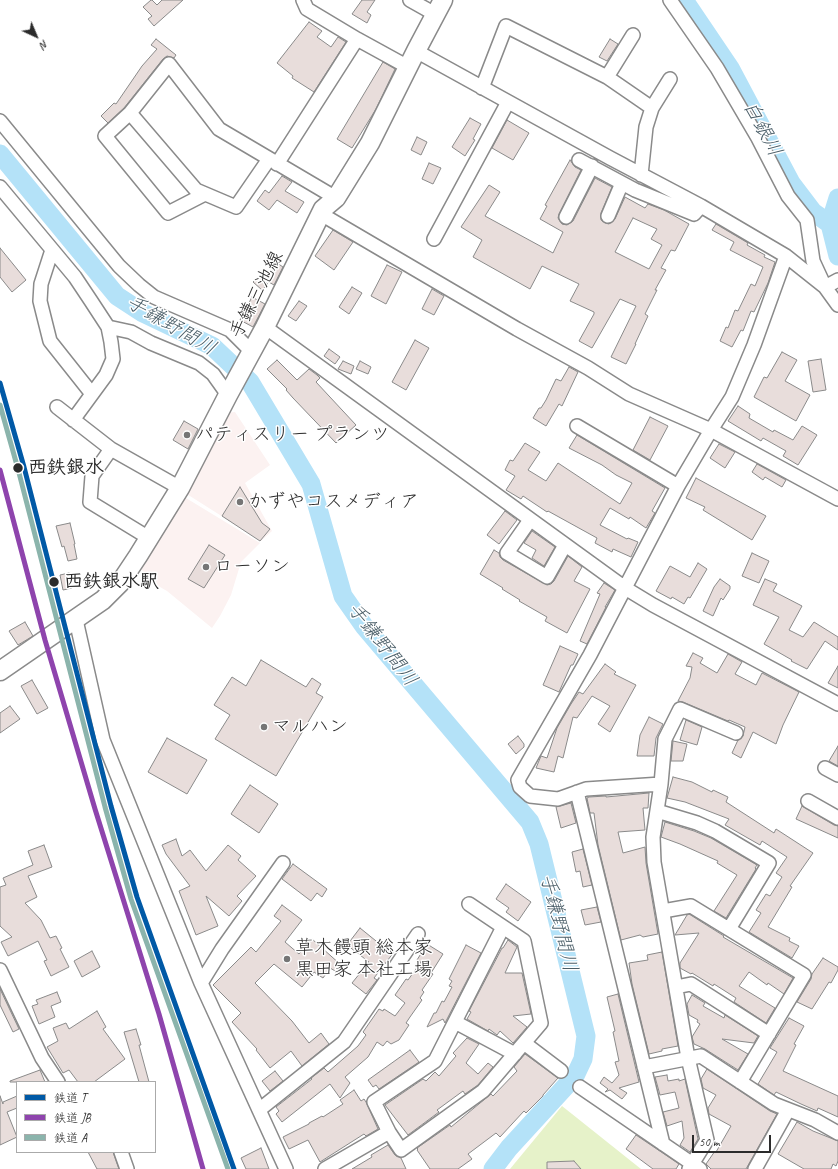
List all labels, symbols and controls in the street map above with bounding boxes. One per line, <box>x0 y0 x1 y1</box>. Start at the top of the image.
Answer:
north arrow <box>16 16 56 56</box>
text: N <box>37 37 52 52</box>
water label: 白銀川 <box>737 97 787 161</box>
street label: 手鎌三池線 <box>225 248 289 342</box>
water label: 手鎌野間川 <box>122 291 220 361</box>
place label: パティスリー プランツ <box>195 424 390 446</box>
marker: パティスリー プランツ <box>182 430 192 440</box>
place label: 西鉄銀水 <box>28 457 104 479</box>
marker: 西鉄銀水 <box>11 461 25 475</box>
place label: かずやコスメディア <box>248 491 419 513</box>
marker: かずやコスメディア <box>235 497 245 507</box>
place label: ローソン <box>214 556 290 578</box>
marker: ローソン <box>201 562 211 572</box>
place label: 西鉄銀水駅 <box>64 571 159 593</box>
marker: 西鉄銀水駅 <box>47 575 61 589</box>
water label: 手鎌野間川 <box>342 598 422 692</box>
place label: マルハン <box>272 716 348 738</box>
marker: マルハン <box>259 722 269 732</box>
water label: 手鎌野間川 <box>534 872 582 974</box>
place label: 草木饅頭 総本家 黒田家 本社工場 <box>295 937 433 981</box>
marker: 草木饅頭 総本家 黒田家 本社工場 <box>282 954 292 964</box>
legend <box>16 1081 156 1153</box>
text: 鉄道 T <box>54 1090 86 1106</box>
text: 鉄道 JB <box>54 1110 91 1126</box>
scale bar <box>694 1127 773 1153</box>
text: 鉄道 A <box>54 1130 87 1146</box>
text: 50 m <box>699 1134 719 1150</box>

